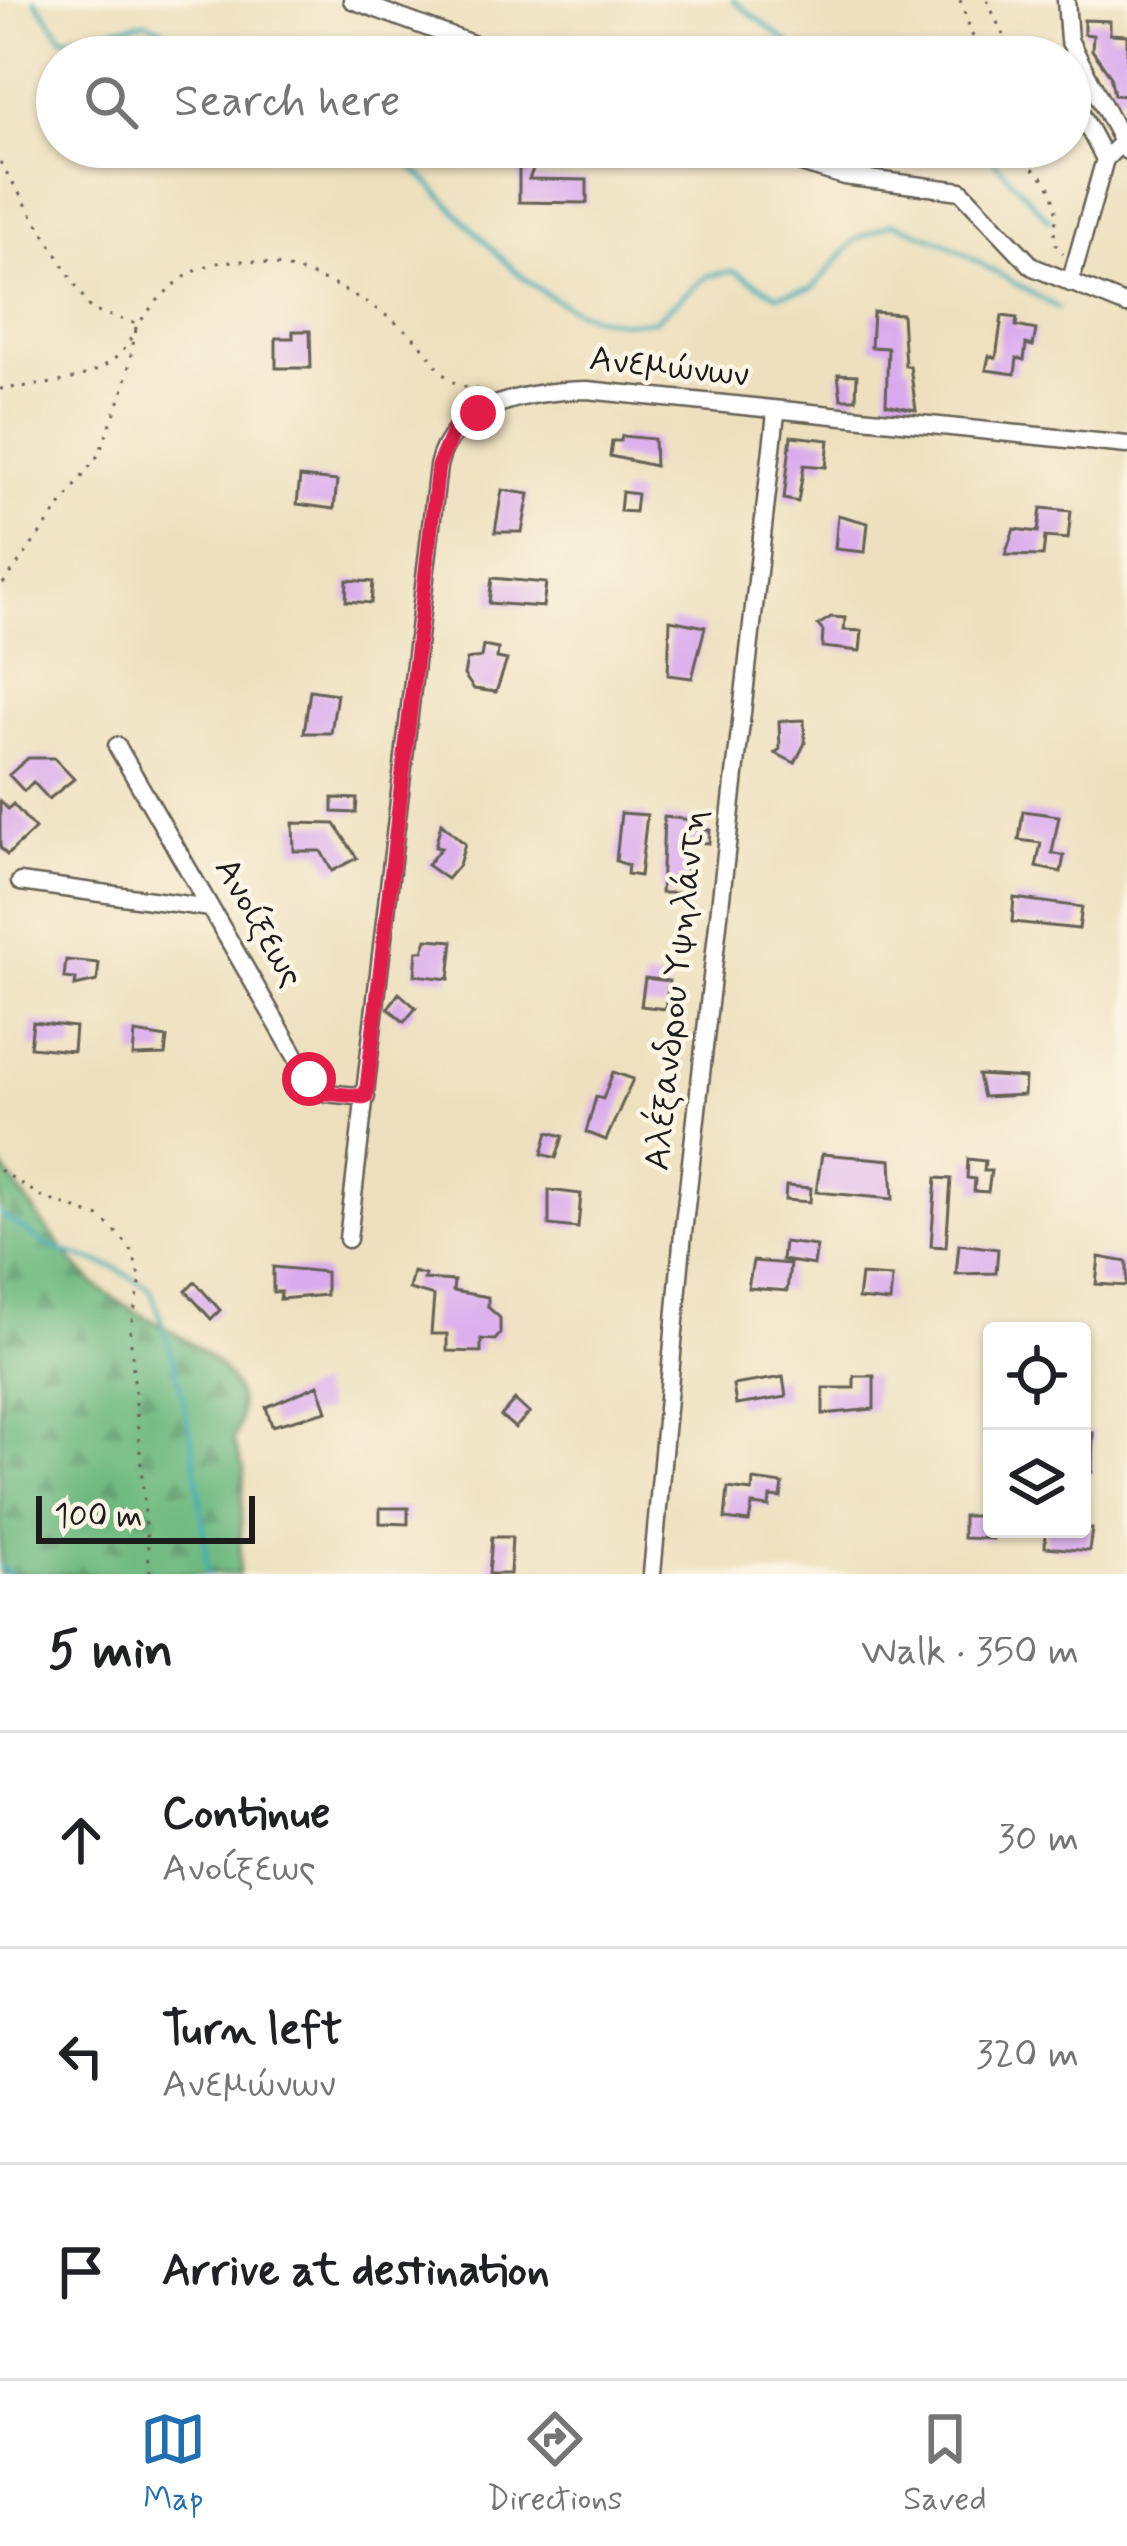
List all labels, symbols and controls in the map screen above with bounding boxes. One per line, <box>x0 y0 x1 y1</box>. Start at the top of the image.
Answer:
search box <box>36 36 1091 168</box>
icon: search <box>78 69 144 135</box>
text: Search here <box>174 73 401 132</box>
street label: Ανεμώνων <box>587 336 751 400</box>
route end <box>451 386 505 440</box>
street label: Αλέξανδρου Υψηλάντη <box>633 807 719 1173</box>
street label: Ανοίξεως <box>202 850 314 996</box>
route start <box>282 1052 336 1106</box>
map controls <box>983 1322 1091 1538</box>
button: locate <box>983 1322 1091 1430</box>
button: layers <box>983 1430 1091 1538</box>
scale bar <box>36 1490 255 1543</box>
text: 100 m <box>54 1495 143 1539</box>
text: 5 min <box>48 1619 173 1685</box>
text: Walk · 350 m <box>861 1627 1079 1678</box>
text: Continue <box>162 1785 330 1844</box>
icon: ahead <box>48 1807 114 1873</box>
text: 30 m <box>997 1814 1079 1865</box>
text: Ανοίξεως <box>162 1844 316 1895</box>
text: Turn left <box>162 2001 342 2060</box>
icon: left <box>48 2023 114 2089</box>
text: 320 m <box>976 2030 1079 2081</box>
text: Ανεμώνων <box>162 2060 336 2111</box>
icon: arrive <box>48 2239 114 2305</box>
text: Arrive at destination <box>162 2242 550 2301</box>
tab: Map <box>140 2406 206 2522</box>
tab: Directions <box>487 2406 623 2522</box>
tab: Saved <box>903 2406 987 2522</box>

